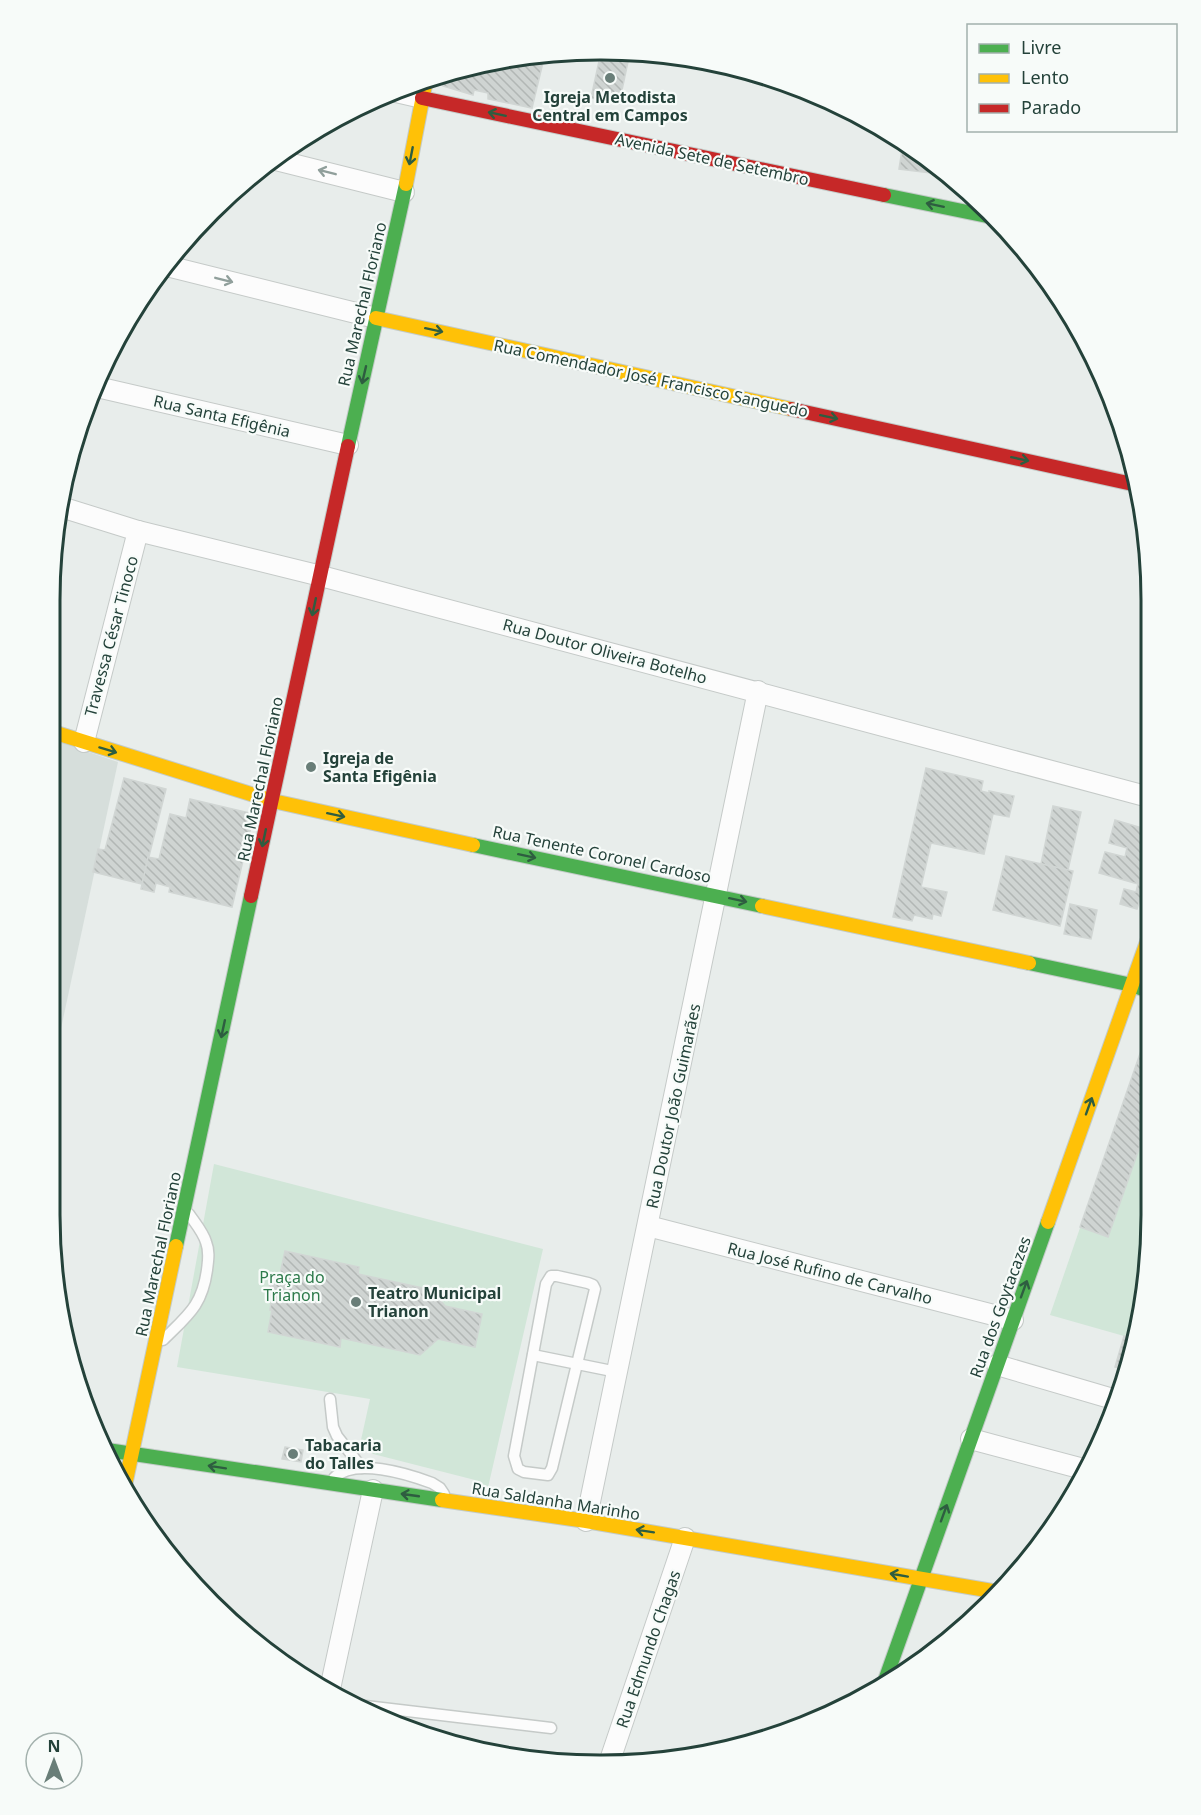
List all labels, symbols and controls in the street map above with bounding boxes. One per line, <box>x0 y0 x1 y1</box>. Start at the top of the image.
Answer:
legend <box>967 24 1177 132</box>
text: Livre <box>1021 35 1061 59</box>
text: Lento <box>1021 65 1069 89</box>
marker: Igreja Metodista Central em Campos <box>603 71 617 85</box>
place label: Igreja Metodista Central em Campos <box>532 86 688 126</box>
text: Parado <box>1021 95 1081 119</box>
one-way arrow <box>488 108 508 119</box>
street label: Avenida Sete de Setembro <box>613 128 811 190</box>
one-way arrow <box>405 145 416 165</box>
one-way arrow <box>318 166 337 178</box>
one-way arrow <box>926 199 945 210</box>
street label: Rua Marechal Floriano <box>332 220 392 388</box>
one-way arrow <box>214 275 233 286</box>
one-way arrow <box>424 325 443 337</box>
street label: Rua Comendador José Francisco Sanguedo <box>492 334 810 422</box>
one-way arrow <box>357 365 369 384</box>
street label: Rua Santa Efigênia <box>151 390 293 442</box>
one-way arrow <box>819 412 838 423</box>
one-way arrow <box>1009 454 1029 465</box>
street label: Travessa César Tinoco <box>79 553 143 719</box>
one-way arrow <box>308 597 320 616</box>
street label: Rua Doutor Oliveira Botelho <box>500 613 710 689</box>
street label: Rua Marechal Floriano <box>232 695 288 863</box>
one-way arrow <box>99 745 118 756</box>
place label: Igreja de Santa Efigênia <box>323 747 437 787</box>
marker: Igreja de Santa Efigênia <box>304 760 318 774</box>
one-way arrow <box>326 810 345 822</box>
street label: Rua Tenente Coronel Cardoso <box>491 820 713 888</box>
one-way arrow <box>258 829 270 848</box>
one-way arrow <box>517 850 536 862</box>
one-way arrow <box>728 895 748 906</box>
street label: Rua Doutor João Guimarães <box>641 1002 705 1210</box>
one-way arrow <box>217 1019 228 1038</box>
one-way arrow <box>1085 1097 1096 1115</box>
street label: Rua Marechal Floriano <box>130 1170 186 1338</box>
street label: Rua dos Goytacazes <box>964 1233 1036 1381</box>
street label: Rua José Rufino de Carvalho <box>725 1237 935 1309</box>
park label: Praça do Trianon <box>259 1266 325 1306</box>
one-way arrow <box>1019 1280 1030 1299</box>
place label: Teatro Municipal Trianon <box>368 1282 501 1322</box>
marker: Teatro Municipal Trianon <box>349 1295 363 1309</box>
place label: Tabacaria do Talles <box>305 1434 382 1474</box>
marker: Tabacaria do Talles <box>286 1447 300 1461</box>
one-way arrow <box>208 1461 228 1472</box>
street label: Rua Saldanha Marinho <box>470 1477 642 1525</box>
one-way arrow <box>401 1490 421 1501</box>
one-way arrow <box>940 1504 951 1522</box>
one-way arrow <box>635 1525 655 1536</box>
street label: Rua Edmundo Chagas <box>611 1567 685 1731</box>
one-way arrow <box>889 1569 909 1580</box>
north arrow <box>24 1731 84 1791</box>
text: N <box>47 1735 61 1757</box>

